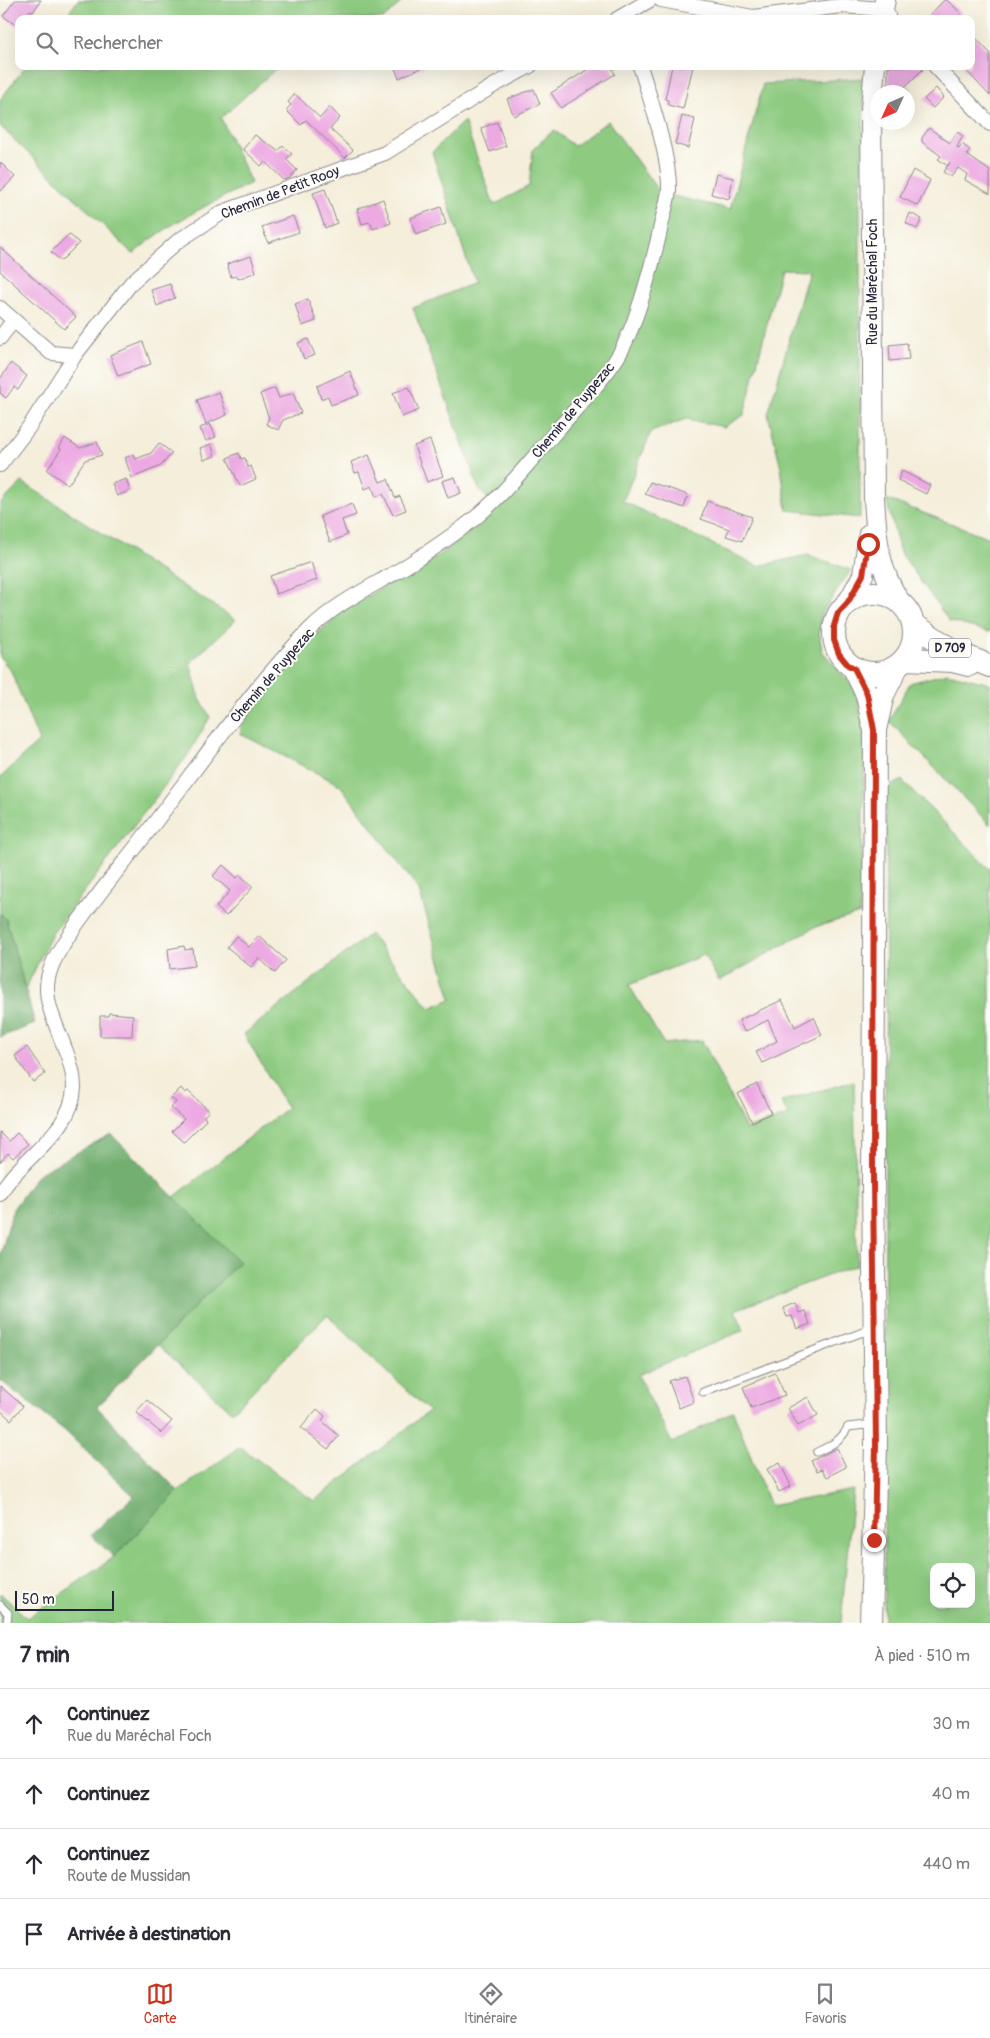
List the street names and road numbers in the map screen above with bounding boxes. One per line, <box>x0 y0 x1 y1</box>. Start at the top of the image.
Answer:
street label: Chemin de Petit Rooy <box>219 162 342 223</box>
street label: Rue du Maréchal Foch <box>864 219 881 345</box>
street label: Chemin de Puypezac <box>528 359 618 462</box>
street label: Chemin de Puypezac <box>227 625 318 726</box>
road number: D 709 <box>929 638 971 658</box>

